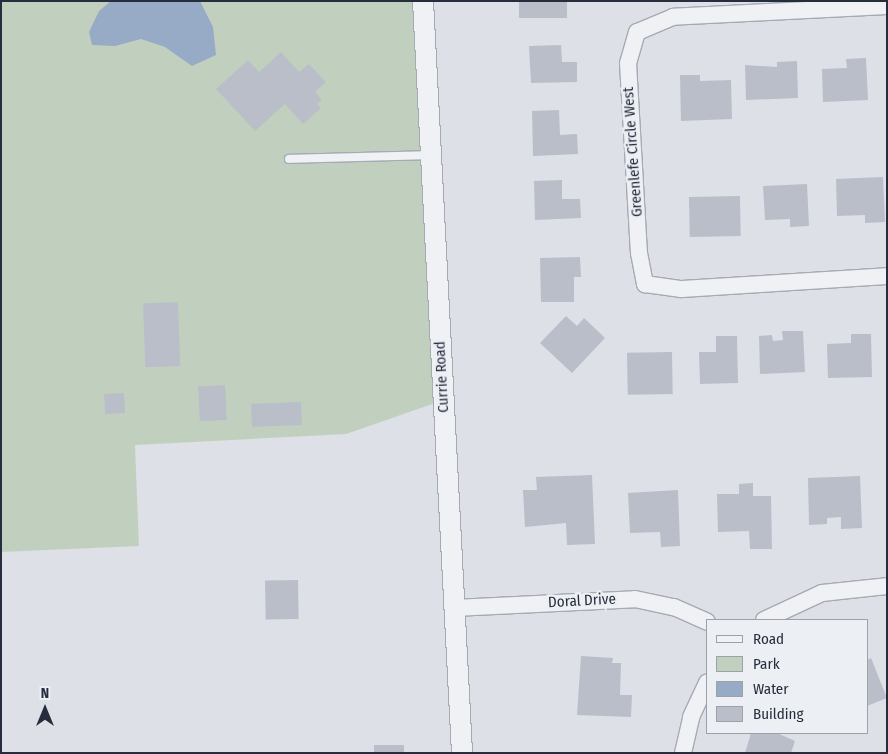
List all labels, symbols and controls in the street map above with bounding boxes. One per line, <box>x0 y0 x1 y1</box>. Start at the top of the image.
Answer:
street label: Greenlefe Circle West <box>619 86 647 218</box>
street label: Currie Road <box>431 341 453 413</box>
street label: Doral Drive <box>548 590 616 612</box>
legend <box>706 619 868 734</box>
text: Road <box>753 630 784 648</box>
text: Park <box>753 655 780 673</box>
text: Water <box>753 680 788 698</box>
north arrow <box>20 684 70 734</box>
text: N <box>41 685 49 702</box>
text: Building <box>753 705 804 723</box>

